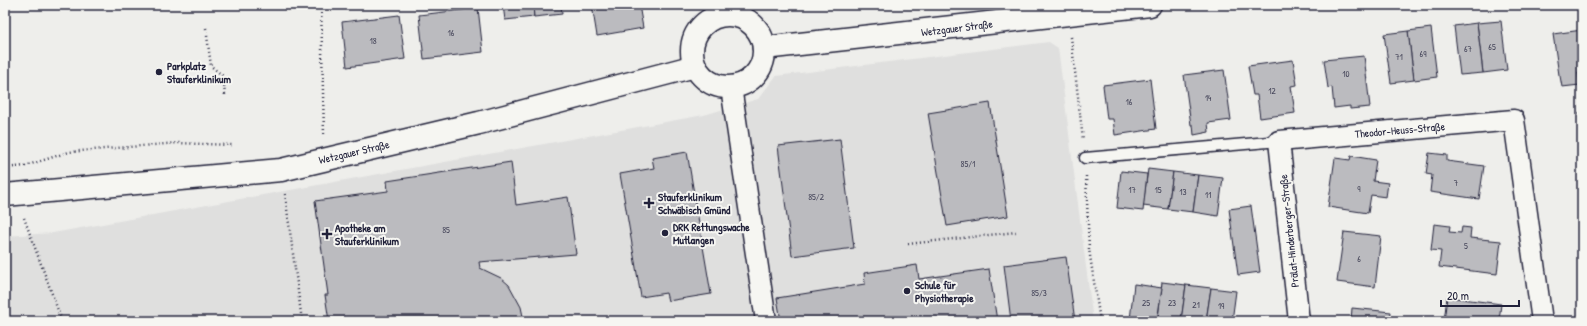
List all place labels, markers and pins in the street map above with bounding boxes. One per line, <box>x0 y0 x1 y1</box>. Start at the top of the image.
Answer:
place label: Parkplatz Stauferklinikum <box>167 59 231 86</box>
marker: Parkplatz Stauferklinikum <box>154 67 164 77</box>
place label: Stauferklinikum Schwäbisch Gmünd <box>658 190 731 217</box>
marker: Stauferklinikum Schwäbisch Gmünd <box>643 197 655 209</box>
place label: DRK Rettungswache Mutlangen <box>673 220 750 248</box>
place label: Apotheke am Stauferklinikum <box>335 221 399 248</box>
marker: DRK Rettungswache Mutlangen <box>660 228 670 238</box>
marker: Apotheke am Stauferklinikum <box>322 229 332 239</box>
place label: Schule für Physiotherapie <box>915 278 974 306</box>
marker: Schule für Physiotherapie <box>902 286 912 296</box>

